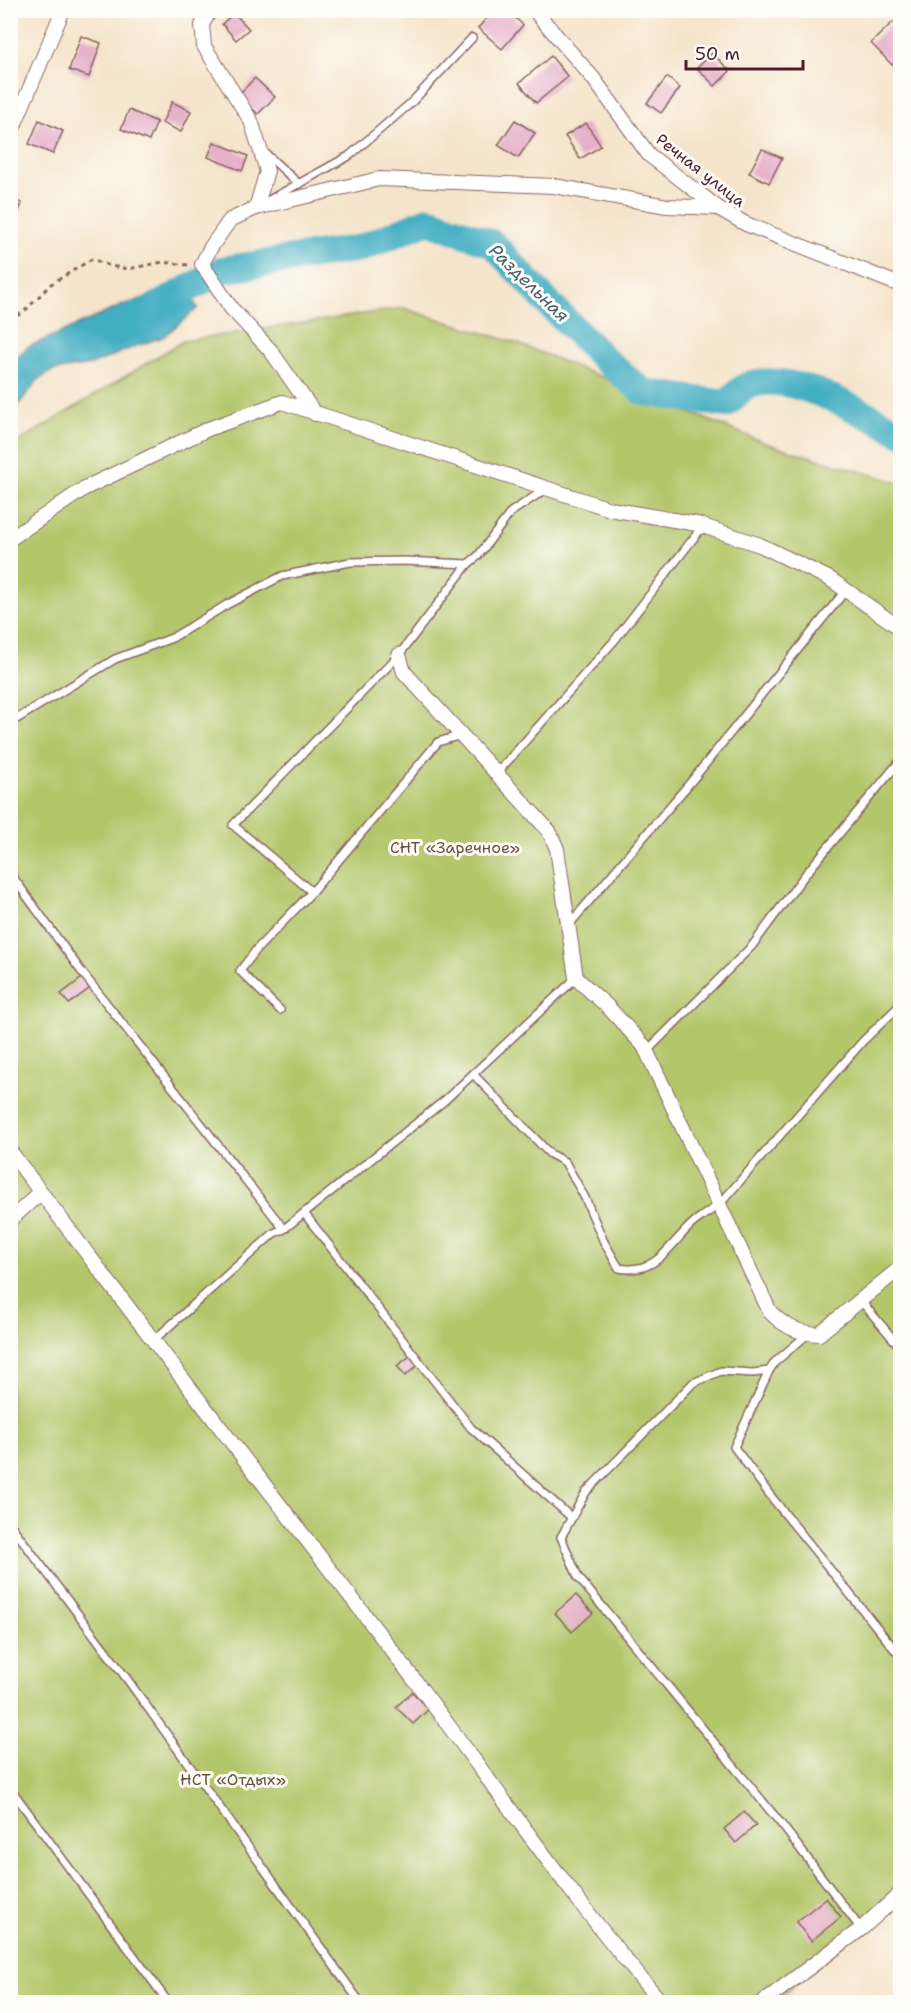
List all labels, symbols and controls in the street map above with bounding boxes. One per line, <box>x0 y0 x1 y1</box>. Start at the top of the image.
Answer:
scale bar <box>686 33 803 71</box>
text: 50 m <box>695 42 740 66</box>
street label: Речная улица <box>652 129 750 212</box>
water label: Раздельная <box>484 239 574 327</box>
park label: СНТ «Заречное» <box>390 837 520 858</box>
park label: НСТ «Отдых» <box>180 1769 286 1790</box>

